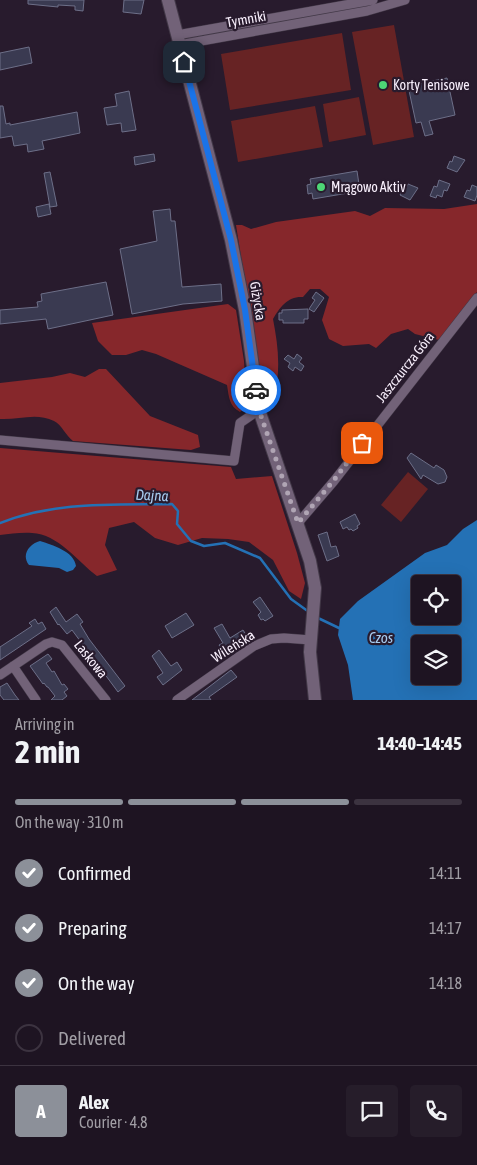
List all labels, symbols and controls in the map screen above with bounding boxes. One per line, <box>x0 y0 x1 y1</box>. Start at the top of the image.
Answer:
street label: Tymniki <box>225 8 267 30</box>
pin <box>163 41 205 83</box>
icon: home <box>170 48 198 76</box>
place label: Korty Tenisowe <box>393 77 470 93</box>
marker: Korty Tenisowe <box>377 79 389 91</box>
place label: Mrągowo Aktiv <box>331 179 406 195</box>
marker: Mrągowo Aktiv <box>315 181 327 193</box>
street label: Giżycka <box>247 280 269 322</box>
street label: Jaszczurcza Góra <box>373 329 437 405</box>
courier <box>231 365 281 415</box>
icon: car <box>242 376 270 404</box>
pin <box>341 422 383 464</box>
icon: bag <box>348 429 376 457</box>
water label: Dajna <box>135 486 169 504</box>
map controls <box>411 575 461 685</box>
button: locate <box>411 575 461 625</box>
street label: Wileńska <box>209 627 257 665</box>
water label: Czos <box>369 629 393 646</box>
button: layers <box>411 635 461 685</box>
street label: Laskowa <box>71 637 111 681</box>
text: Arriving in <box>15 715 75 733</box>
text: 14:40–14:45 <box>377 732 462 754</box>
text: 2 min <box>15 733 80 770</box>
text: On the way · 310 m <box>15 813 124 831</box>
icon: check <box>15 859 43 887</box>
text: Confirmed <box>58 862 131 884</box>
text: 14:11 <box>429 864 462 882</box>
icon: check <box>15 914 43 942</box>
text: Preparing <box>58 917 127 939</box>
text: 14:17 <box>429 919 462 937</box>
icon: check <box>15 969 43 997</box>
text: On the way <box>58 972 135 994</box>
text: 14:18 <box>429 974 462 992</box>
text: Delivered <box>58 1027 126 1049</box>
button: chat <box>346 1085 398 1137</box>
button: phone <box>410 1085 462 1137</box>
text: Alex <box>79 1091 109 1113</box>
text: A <box>36 1100 46 1122</box>
text: Courier · 4.8 <box>79 1113 148 1131</box>

